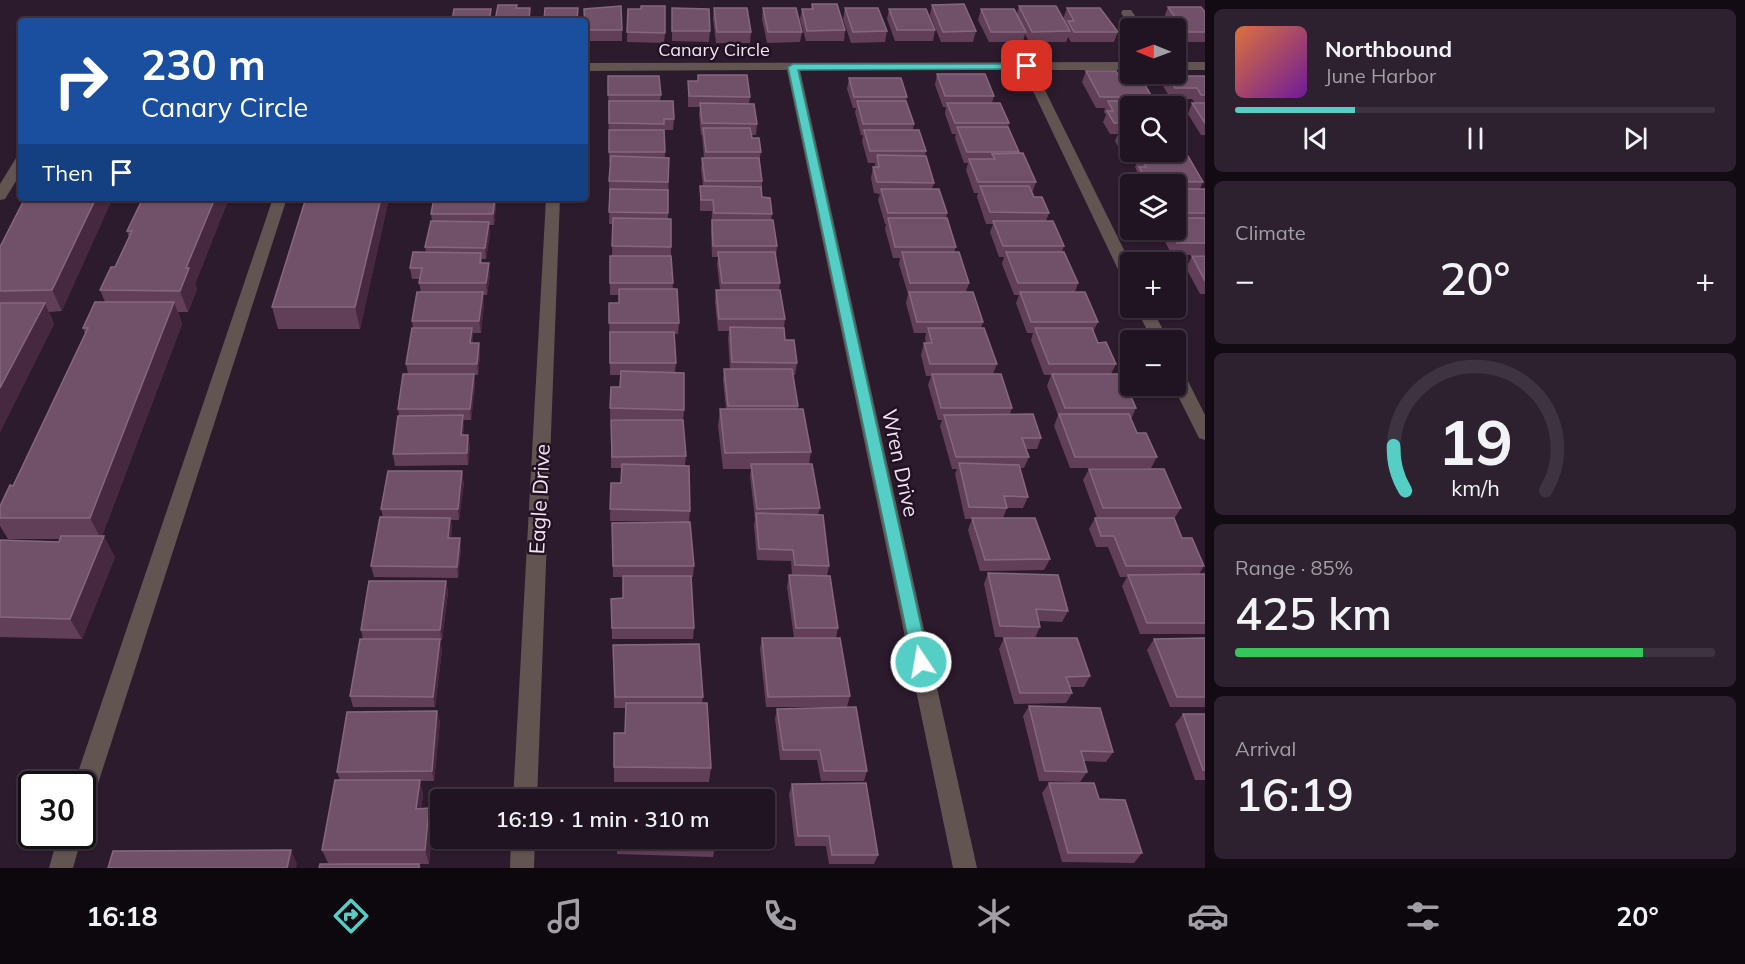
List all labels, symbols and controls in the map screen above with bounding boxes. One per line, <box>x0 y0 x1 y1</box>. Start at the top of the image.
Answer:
north arrow <box>1120 18 1186 84</box>
map controls <box>1120 18 1186 396</box>
text: Northbound <box>1325 35 1452 63</box>
text: 230 m <box>141 38 266 91</box>
street label: Canary Circle <box>658 38 770 61</box>
pin <box>1001 40 1052 91</box>
icon: right <box>42 42 120 120</box>
icon: arrive <box>1010 49 1043 82</box>
text: June Harbor <box>1325 63 1436 88</box>
text: Canary Circle <box>141 90 308 124</box>
button: search <box>1120 96 1186 162</box>
icon: previous <box>1299 122 1332 155</box>
icon: pause <box>1459 122 1492 155</box>
icon: next <box>1619 122 1652 155</box>
icon: arrive <box>105 156 138 189</box>
text: Then <box>42 159 93 187</box>
button: layers <box>1120 174 1186 240</box>
text: Climate <box>1235 220 1306 245</box>
text: 20° <box>1440 250 1510 306</box>
button: + <box>1120 252 1186 318</box>
text: − <box>1235 259 1255 300</box>
text: + <box>1695 259 1715 300</box>
button: − <box>1120 330 1186 396</box>
text: 19 <box>1438 402 1512 481</box>
street label: Wren Drive <box>877 407 925 519</box>
street label: Eagle Drive <box>523 443 555 555</box>
text: km/h <box>1451 474 1499 501</box>
text: Range · 85% <box>1235 555 1353 580</box>
text: 425 km <box>1235 585 1392 641</box>
position arrow <box>889 630 953 694</box>
text: Arrival <box>1235 736 1296 761</box>
text: 16:19 <box>1235 766 1354 822</box>
speed limit sign: 30 <box>18 771 96 849</box>
text: 16:19 · 1 min · 310 m <box>495 805 710 833</box>
icon: directions <box>330 895 372 937</box>
icon: music <box>544 895 586 937</box>
icon: phone <box>759 895 801 937</box>
icon: climate <box>973 895 1015 937</box>
icon: car <box>1187 895 1229 937</box>
icon: filters <box>1402 895 1444 937</box>
text: 16:18 <box>86 899 158 933</box>
text: 20° <box>1616 899 1659 933</box>

